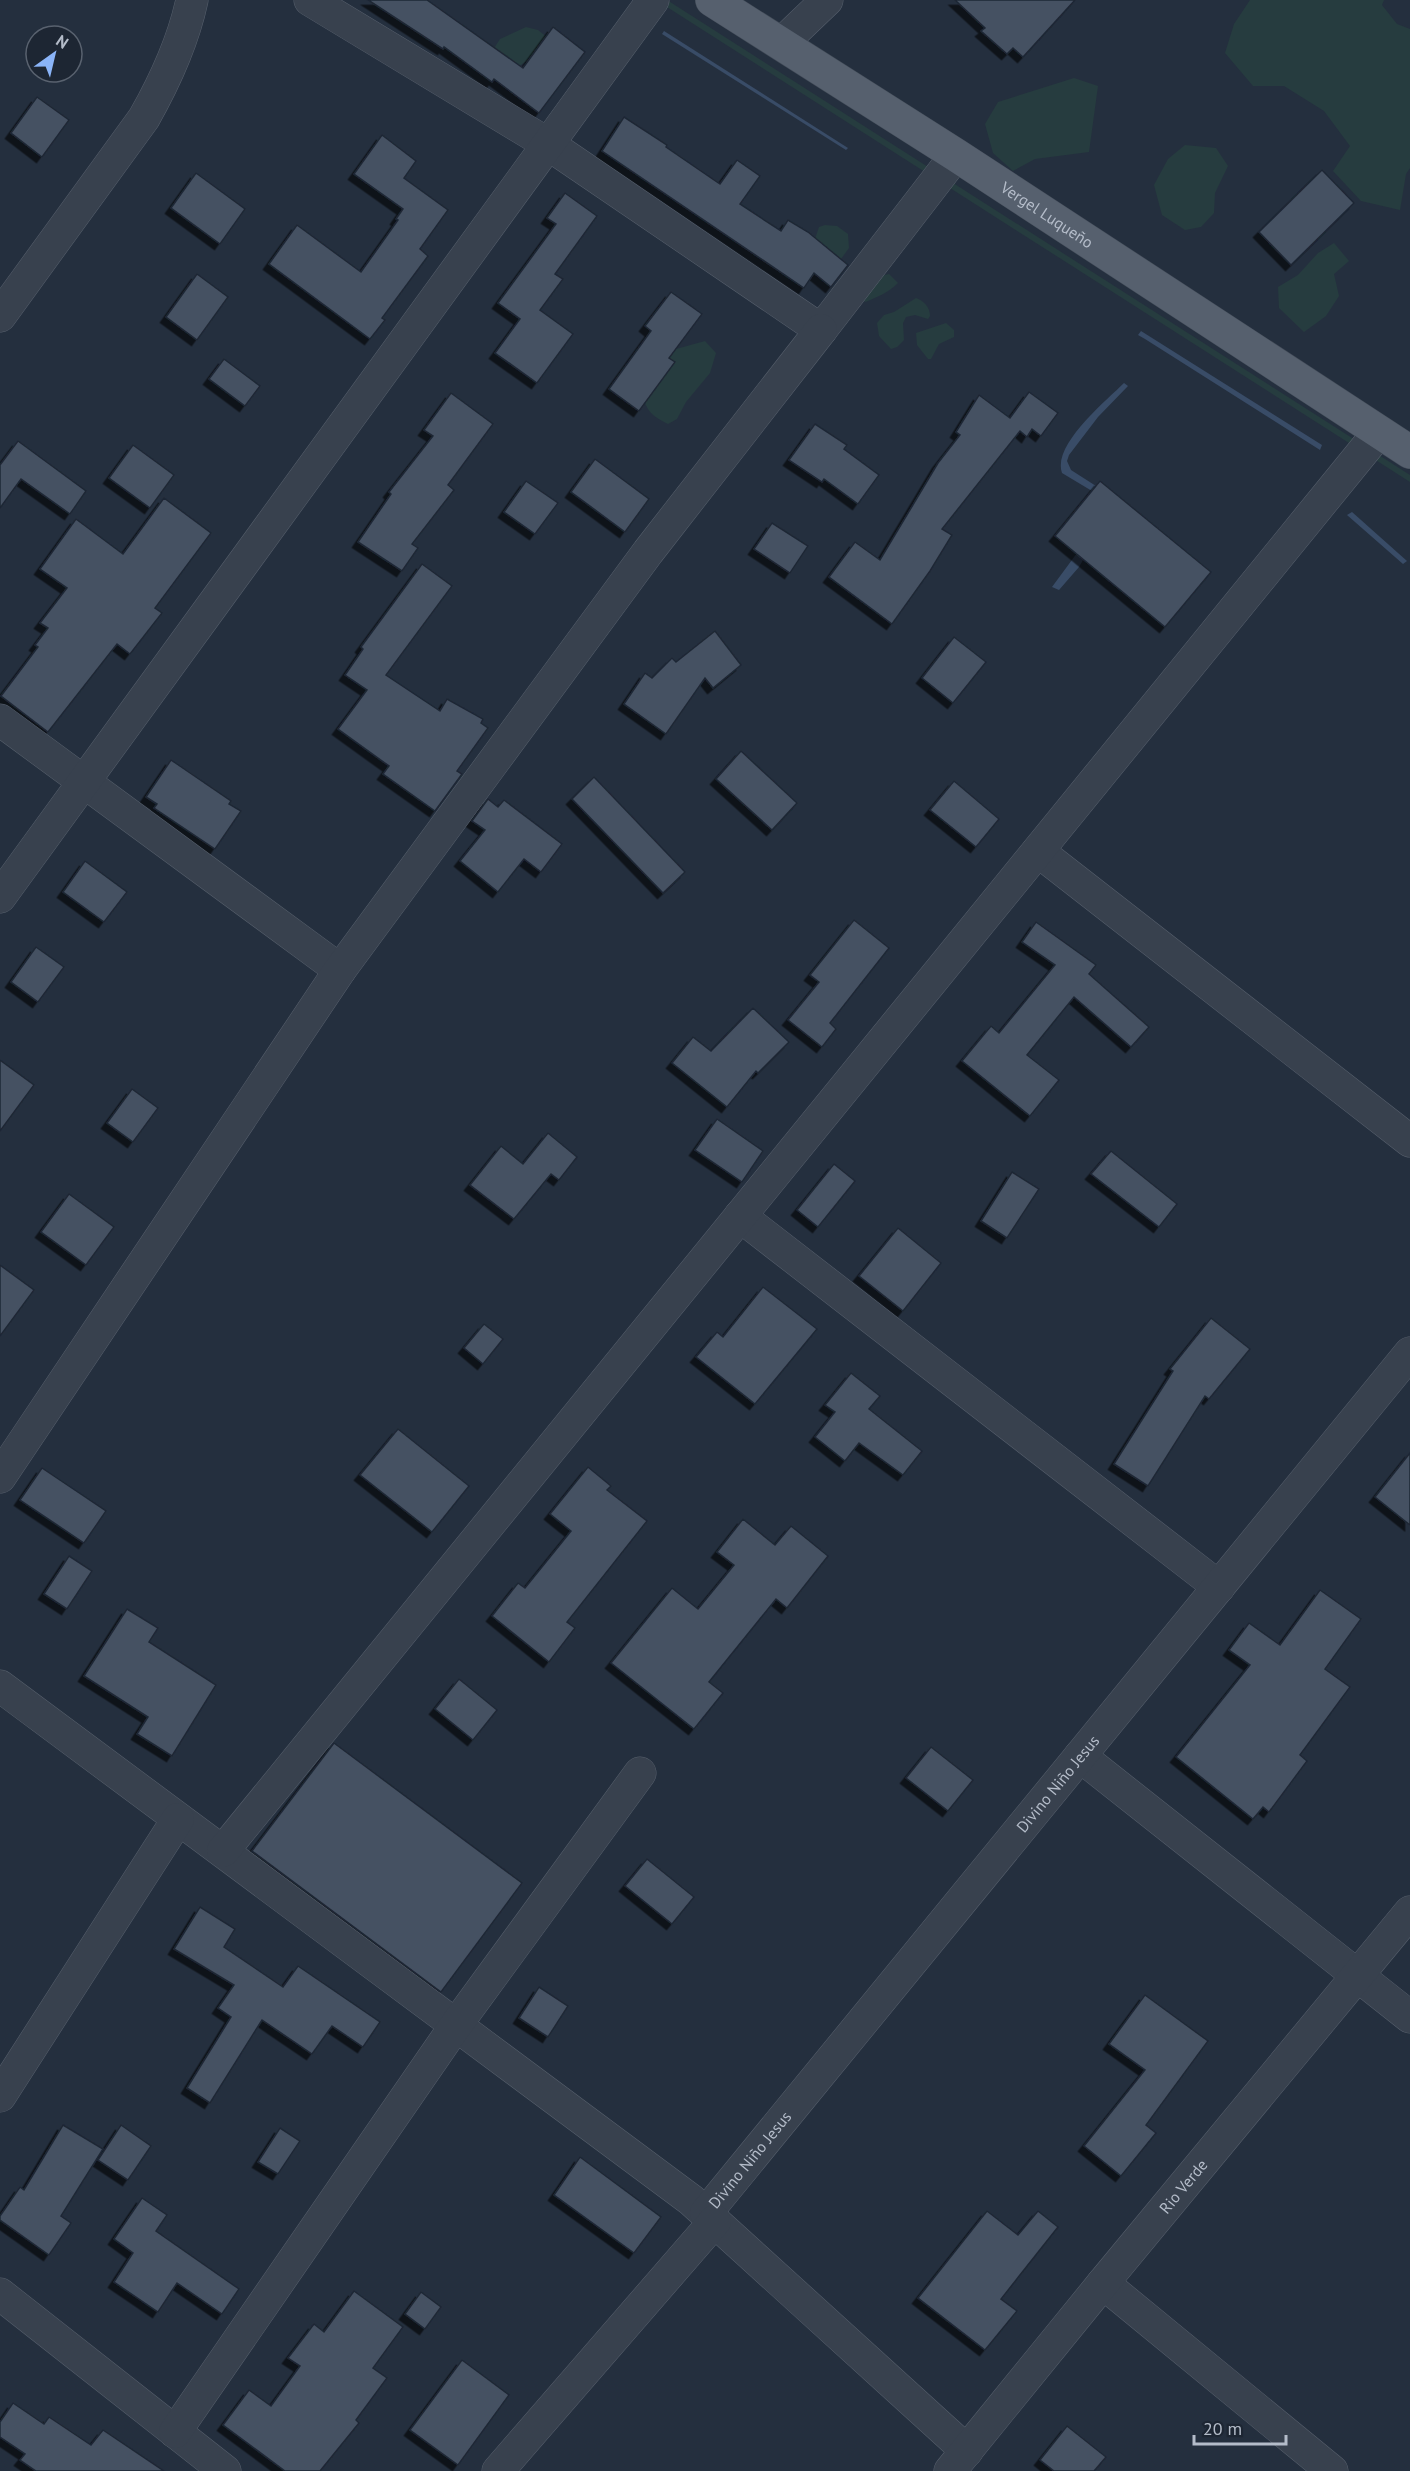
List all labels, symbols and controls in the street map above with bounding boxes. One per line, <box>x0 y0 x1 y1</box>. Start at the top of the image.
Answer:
north arrow <box>24 24 84 84</box>
text: N <box>52 30 72 53</box>
street label: Vergel Luqueño <box>996 176 1097 252</box>
street label: Divino Niño Jesus <box>1012 1731 1103 1836</box>
street label: Divino Niño Jesus <box>704 2107 796 2212</box>
street label: Rio Verde <box>1155 2155 1211 2218</box>
scale bar <box>1194 2408 1286 2446</box>
text: 20 m <box>1203 2417 1242 2440</box>

